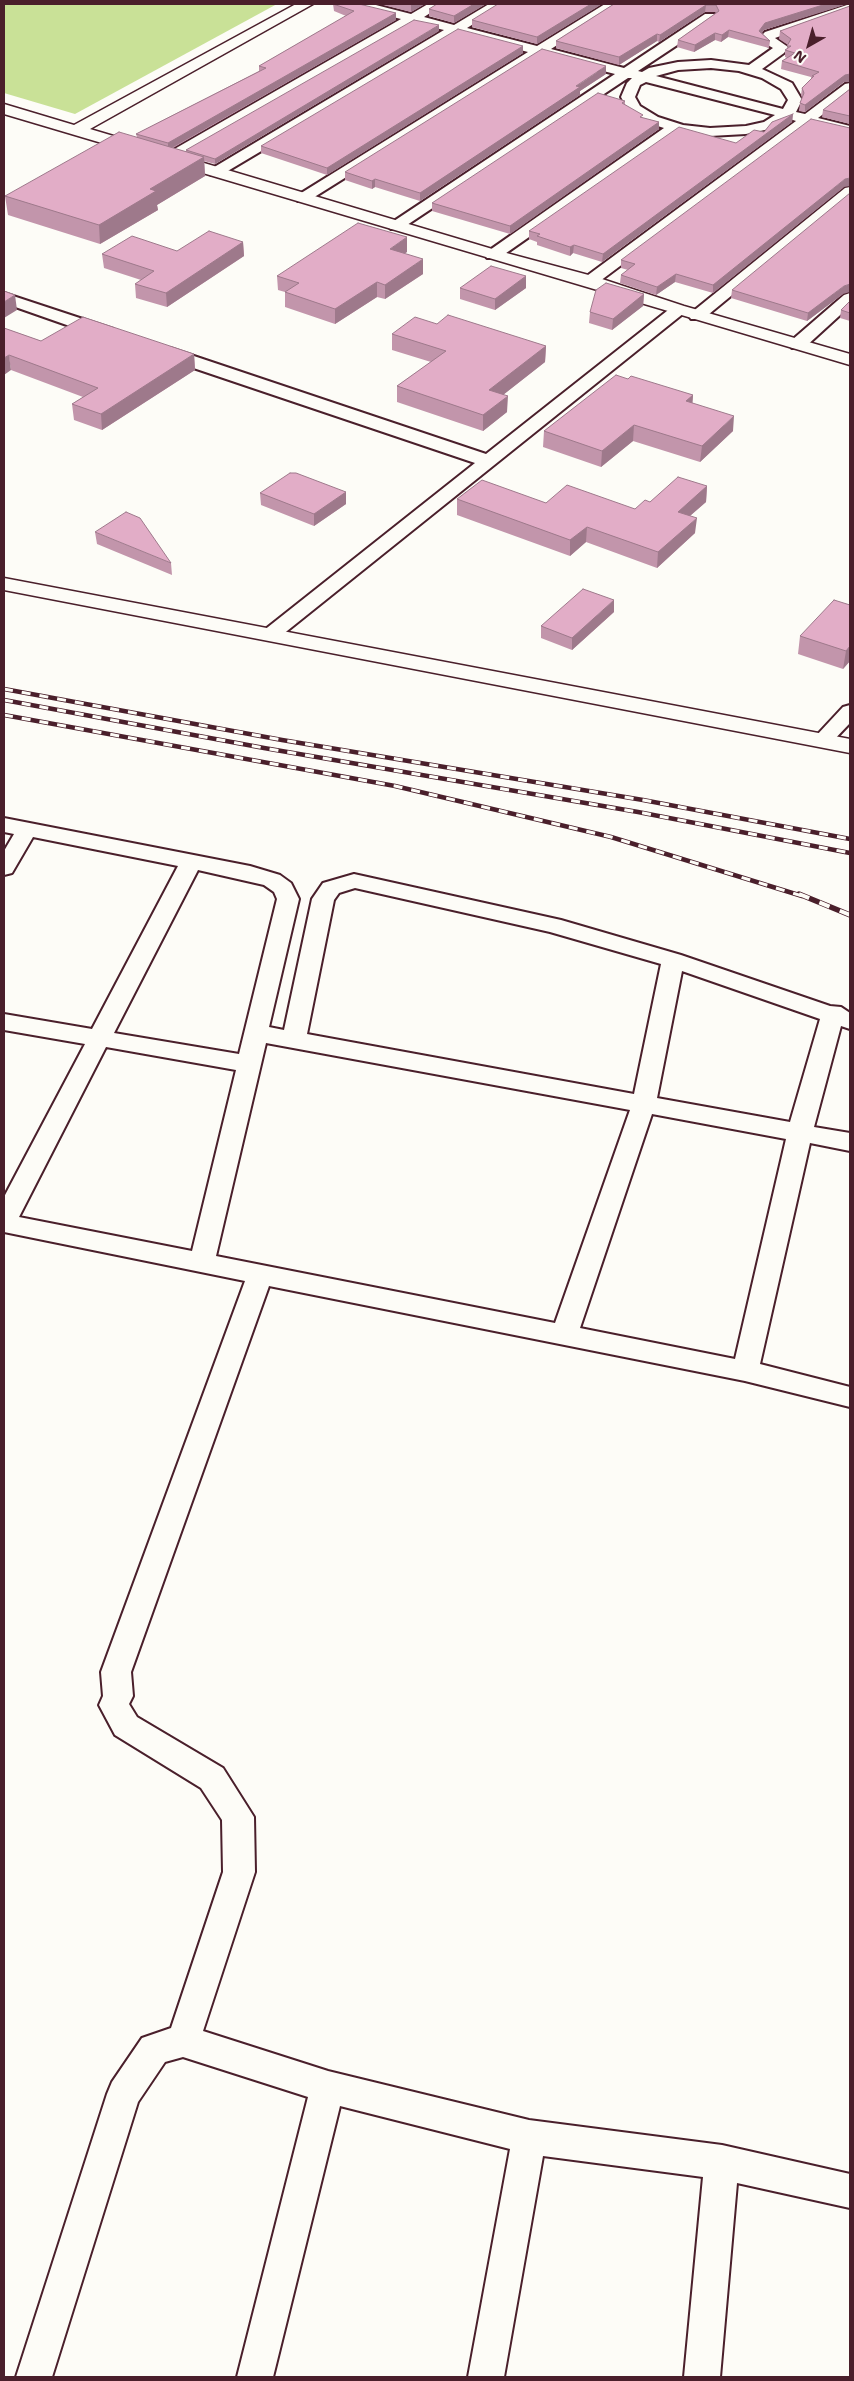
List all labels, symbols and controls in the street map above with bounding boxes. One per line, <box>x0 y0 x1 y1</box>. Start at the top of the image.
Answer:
north arrow <box>784 20 834 70</box>
text: N <box>790 46 810 67</box>

